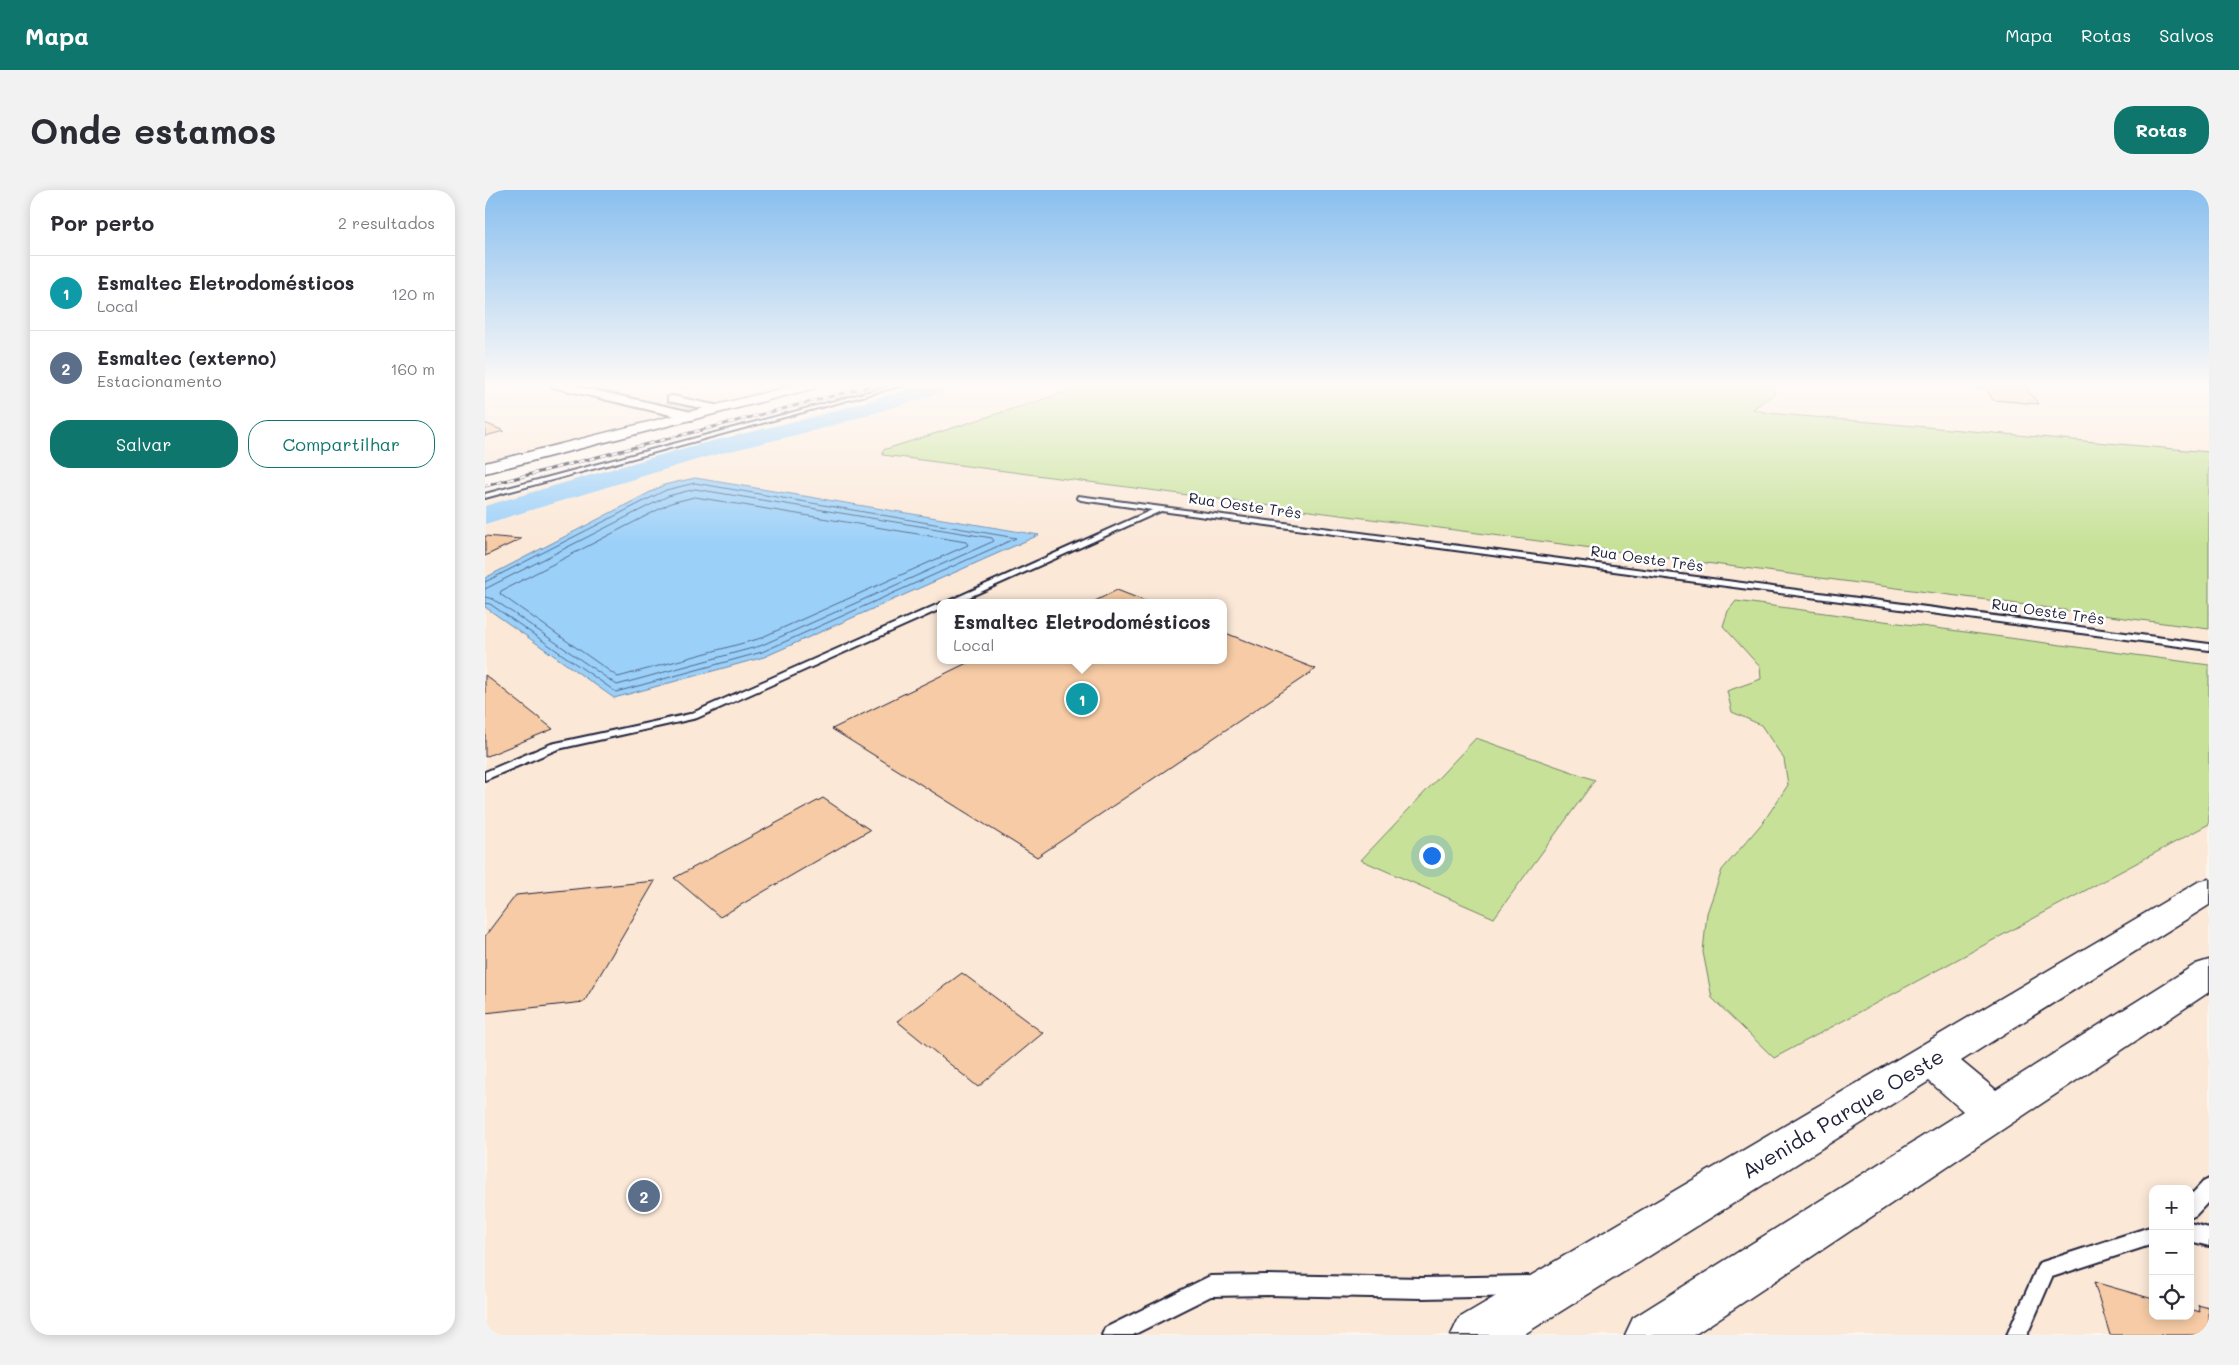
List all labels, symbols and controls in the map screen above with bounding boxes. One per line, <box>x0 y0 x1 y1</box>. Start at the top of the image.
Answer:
text: Mapa <box>25 20 89 51</box>
text: Mapa <box>2005 23 2053 47</box>
text: Rotas <box>2081 23 2131 47</box>
text: Salvos <box>2159 23 2214 47</box>
button: Rotas <box>2114 106 2209 154</box>
text: Onde estamos <box>30 107 276 153</box>
text: Por perto <box>50 209 154 236</box>
text: 2 resultados <box>338 212 435 233</box>
text: Esmaltec Eletrodomésticos <box>97 270 354 295</box>
text: 1 <box>62 283 70 304</box>
text: 120 m <box>391 283 435 304</box>
text: Local <box>97 295 138 316</box>
text: Esmaltec (externo) <box>97 345 276 370</box>
text: 2 <box>62 358 70 379</box>
text: 160 m <box>390 358 435 379</box>
text: Estacionamento <box>97 370 222 391</box>
button: Salvar <box>50 420 238 468</box>
button: Compartilhar <box>248 420 435 468</box>
street label: Rua Oeste Três <box>1187 487 1303 523</box>
street label: Rua Oeste Três <box>1589 540 1705 576</box>
street label: Rua Oeste Três <box>1990 593 2106 629</box>
popup <box>937 599 1227 664</box>
text: Esmaltec Eletrodomésticos <box>953 609 1211 634</box>
text: Local <box>953 634 995 655</box>
pin: 1 <box>1066 680 1098 718</box>
your location <box>1419 843 1445 869</box>
street label: Avenida Parque Oeste <box>1736 1042 1948 1184</box>
pin: 2 <box>628 1177 660 1215</box>
map controls <box>2149 1185 2194 1320</box>
button: + <box>2149 1185 2194 1230</box>
button: − <box>2149 1230 2194 1275</box>
button: locate <box>2149 1275 2194 1320</box>

